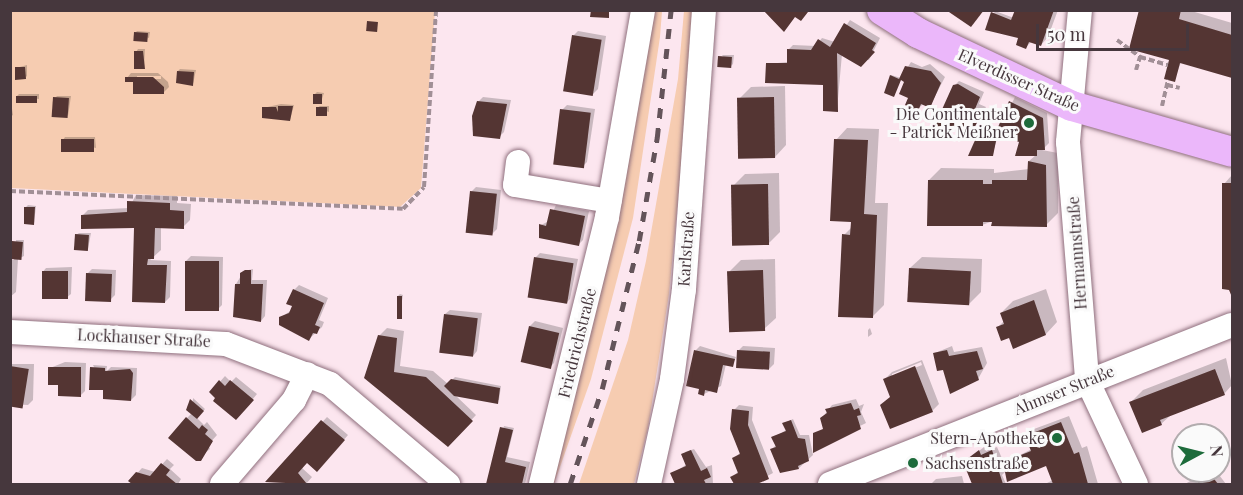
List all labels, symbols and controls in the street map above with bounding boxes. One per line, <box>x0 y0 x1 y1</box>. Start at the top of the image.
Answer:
scale bar <box>1039 12 1192 50</box>
text: 50 m <box>1047 22 1086 46</box>
street label: Elverdisser Straße <box>955 45 1083 115</box>
place label: Die Continentale - Patrick Meißner <box>889 104 1017 142</box>
marker: Die Continentale - Patrick Meißner <box>1022 116 1036 130</box>
street label: Hermannstraße <box>1063 196 1091 310</box>
street label: Karlstraße <box>674 211 698 287</box>
street label: Friedrichstraße <box>554 286 600 400</box>
street label: Lockhauser Straße <box>77 325 211 351</box>
street label: Ahmser Straße <box>1011 361 1117 419</box>
north arrow <box>1171 423 1231 483</box>
place label: Stern-Apotheke <box>930 428 1045 448</box>
marker: Stern-Apotheke <box>1050 431 1064 445</box>
text: N <box>1206 444 1229 458</box>
place label: Sachsenstraße <box>925 453 1029 473</box>
marker: Sachsenstraße <box>906 456 920 470</box>

